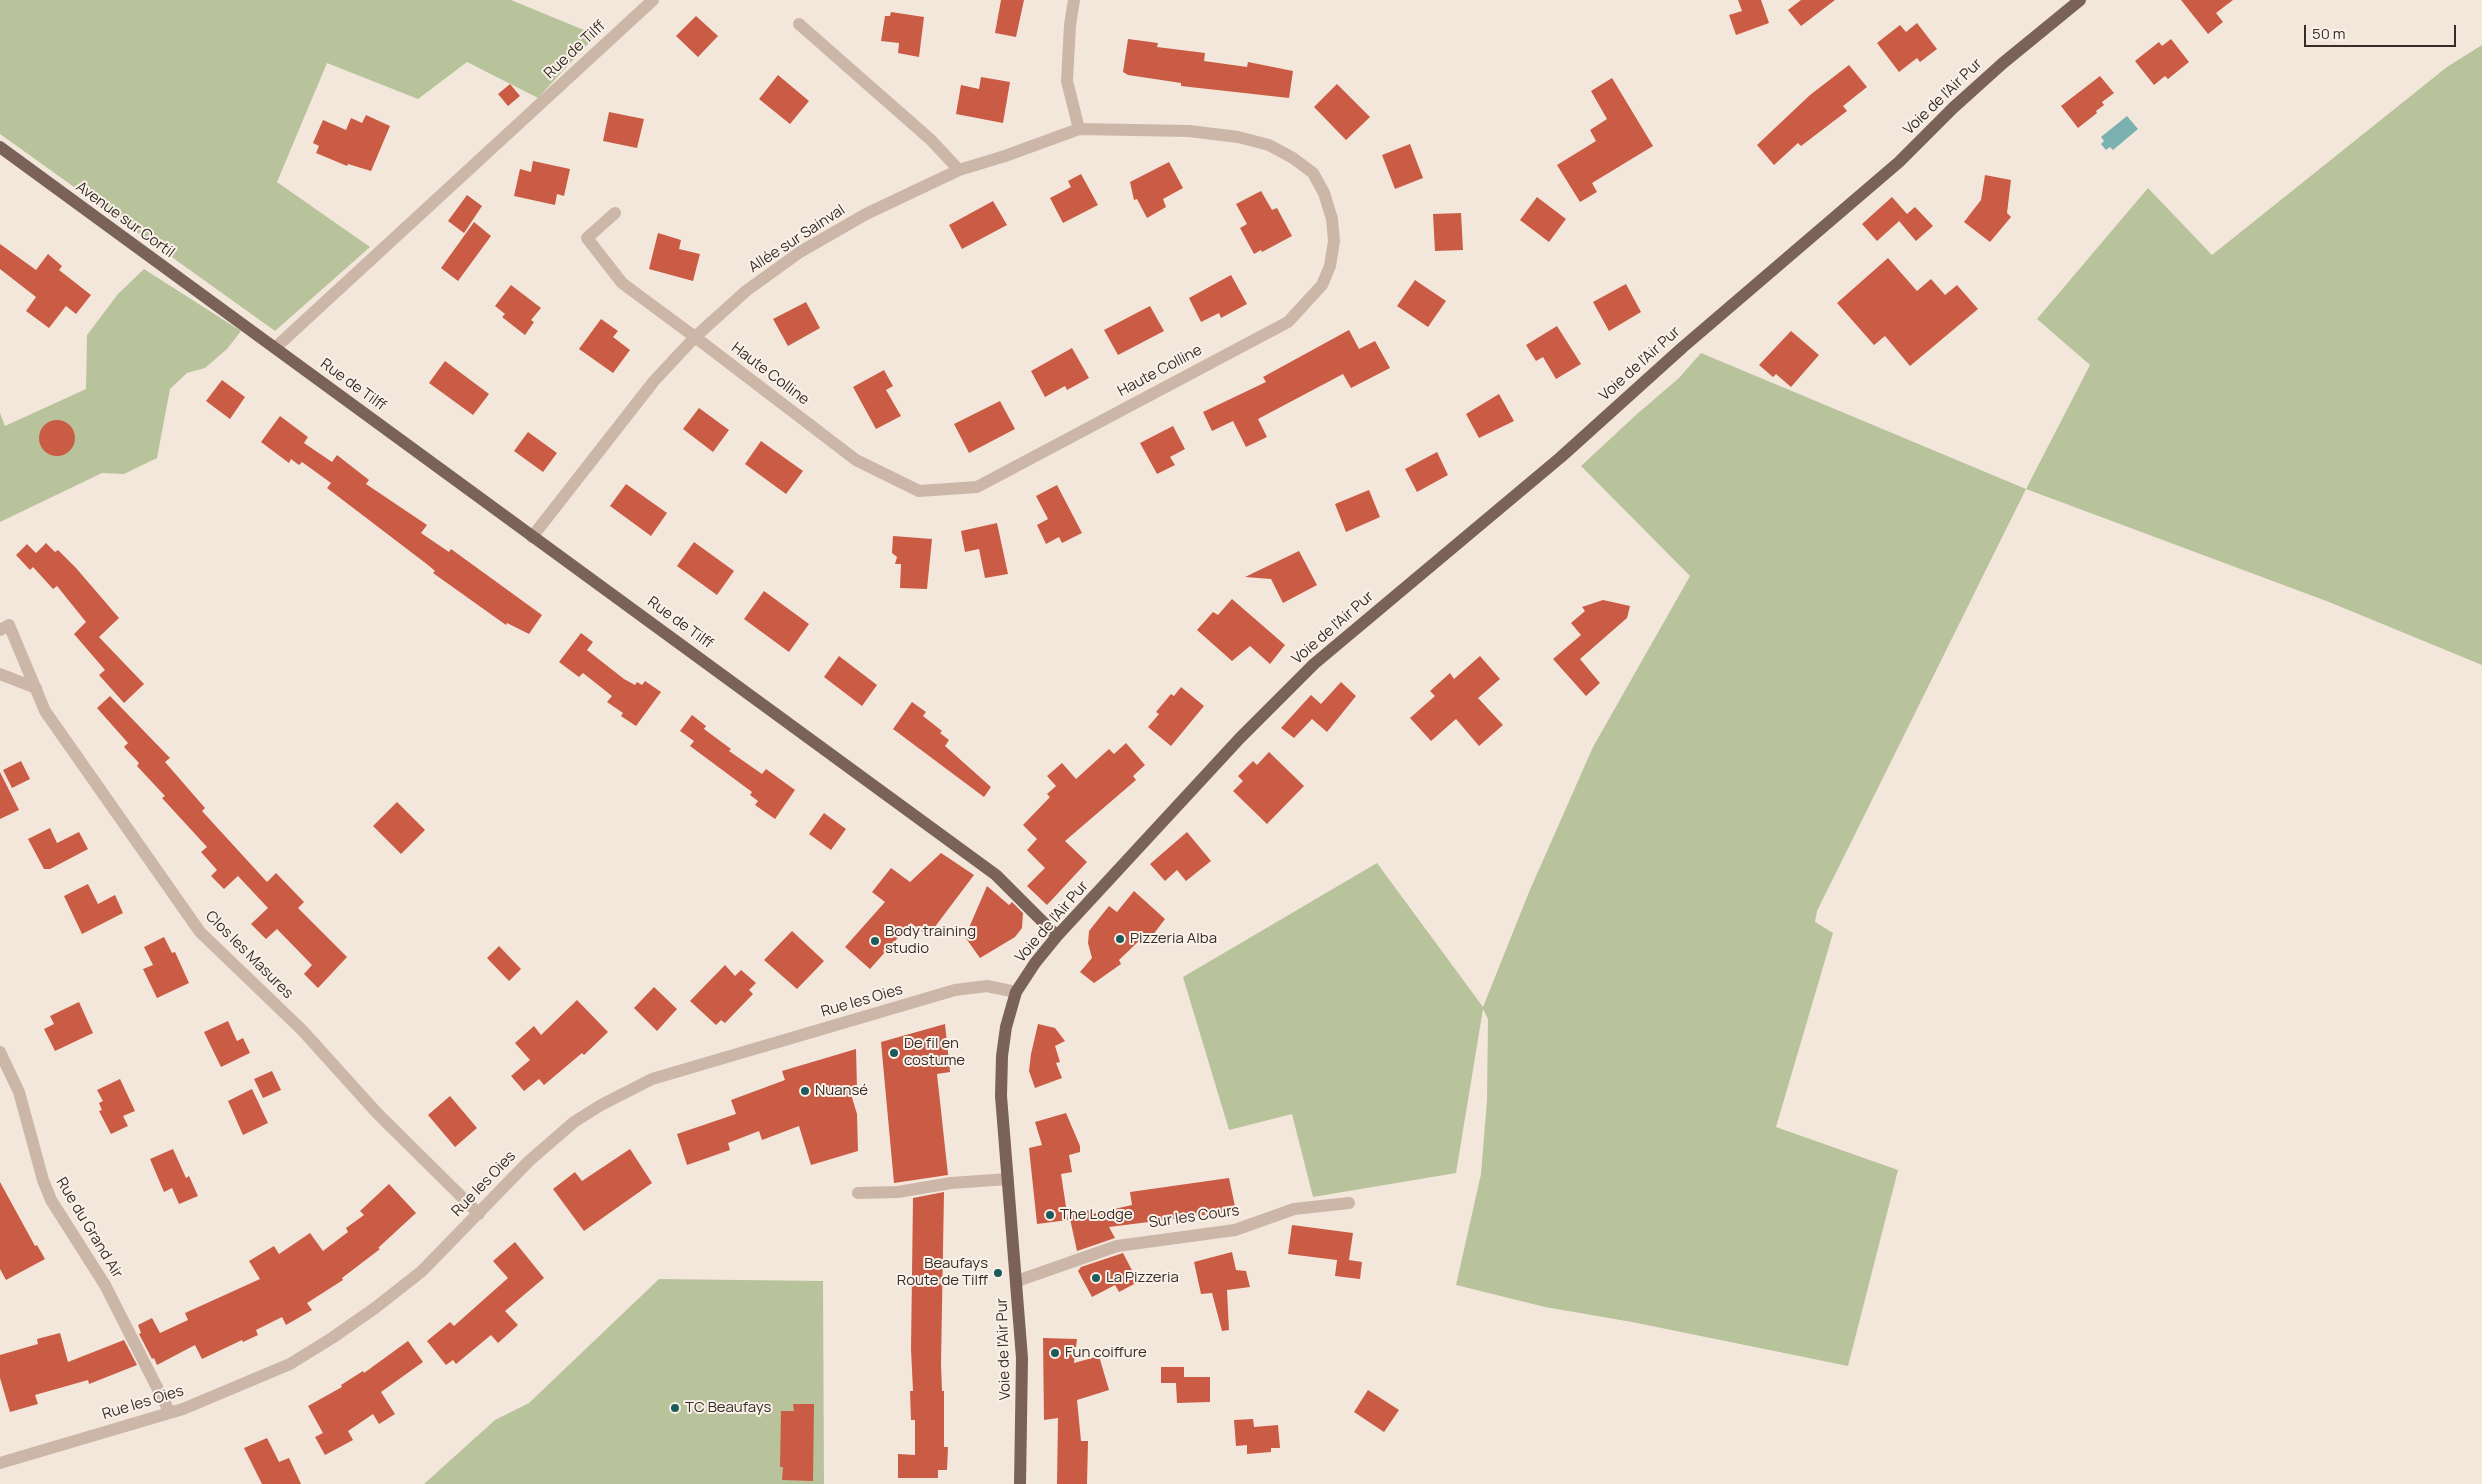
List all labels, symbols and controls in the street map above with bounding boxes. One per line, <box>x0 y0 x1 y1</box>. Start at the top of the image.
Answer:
scale bar <box>2307 15 2460 47</box>
street label: Rue de Tilff <box>541 17 609 83</box>
text: 50 m <box>2312 23 2346 44</box>
street label: Voie de l'Air Pur <box>1900 55 1986 139</box>
street label: Avenue sur Cortil <box>72 178 178 262</box>
street label: Allée sur Sainval <box>745 201 849 277</box>
street label: Voie de l'Air Pur <box>1596 323 1684 405</box>
street label: Haute Colline <box>728 339 812 409</box>
street label: Haute Colline <box>1115 341 1205 401</box>
street label: Rue de Tilff <box>317 355 389 415</box>
street label: Voie de l'Air Pur <box>1289 588 1377 668</box>
street label: Rue de Tilff <box>644 593 716 653</box>
street label: Voie de l'Air Pur <box>1012 878 1092 966</box>
street label: Clos les Masures <box>201 907 297 1003</box>
place label: Body training studio <box>885 923 976 958</box>
place label: Pizzeria Alba <box>1130 930 1217 948</box>
marker: Pizzeria Alba <box>1114 933 1126 945</box>
marker: Body training studio <box>869 935 881 947</box>
street label: Rue les Oies <box>819 981 905 1021</box>
place label: De fil en costume <box>904 1035 965 1070</box>
marker: De fil en costume <box>888 1047 900 1059</box>
place label: Nuansé <box>815 1082 868 1100</box>
marker: Nuansé <box>799 1085 811 1097</box>
street label: Rue les Oies <box>448 1147 520 1221</box>
street label: Rue du Grand Air <box>52 1174 126 1282</box>
street label: Sur les Cours <box>1148 1202 1240 1232</box>
place label: The Lodge <box>1060 1206 1133 1224</box>
marker: The Lodge <box>1044 1209 1056 1221</box>
place label: Beaufays Route de Tilff <box>897 1255 988 1290</box>
marker: Beaufays Route de Tilff <box>992 1267 1004 1279</box>
place label: La Pizzeria <box>1106 1269 1179 1287</box>
marker: La Pizzeria <box>1090 1272 1102 1284</box>
street label: Voie de l'Air Pur <box>993 1298 1015 1400</box>
place label: Fun coiffure <box>1065 1344 1147 1362</box>
marker: Fun coiffure <box>1049 1347 1061 1359</box>
street label: Rue les Oies <box>100 1382 186 1424</box>
place label: TC Beaufays <box>685 1399 771 1417</box>
marker: TC Beaufays <box>669 1402 681 1414</box>

